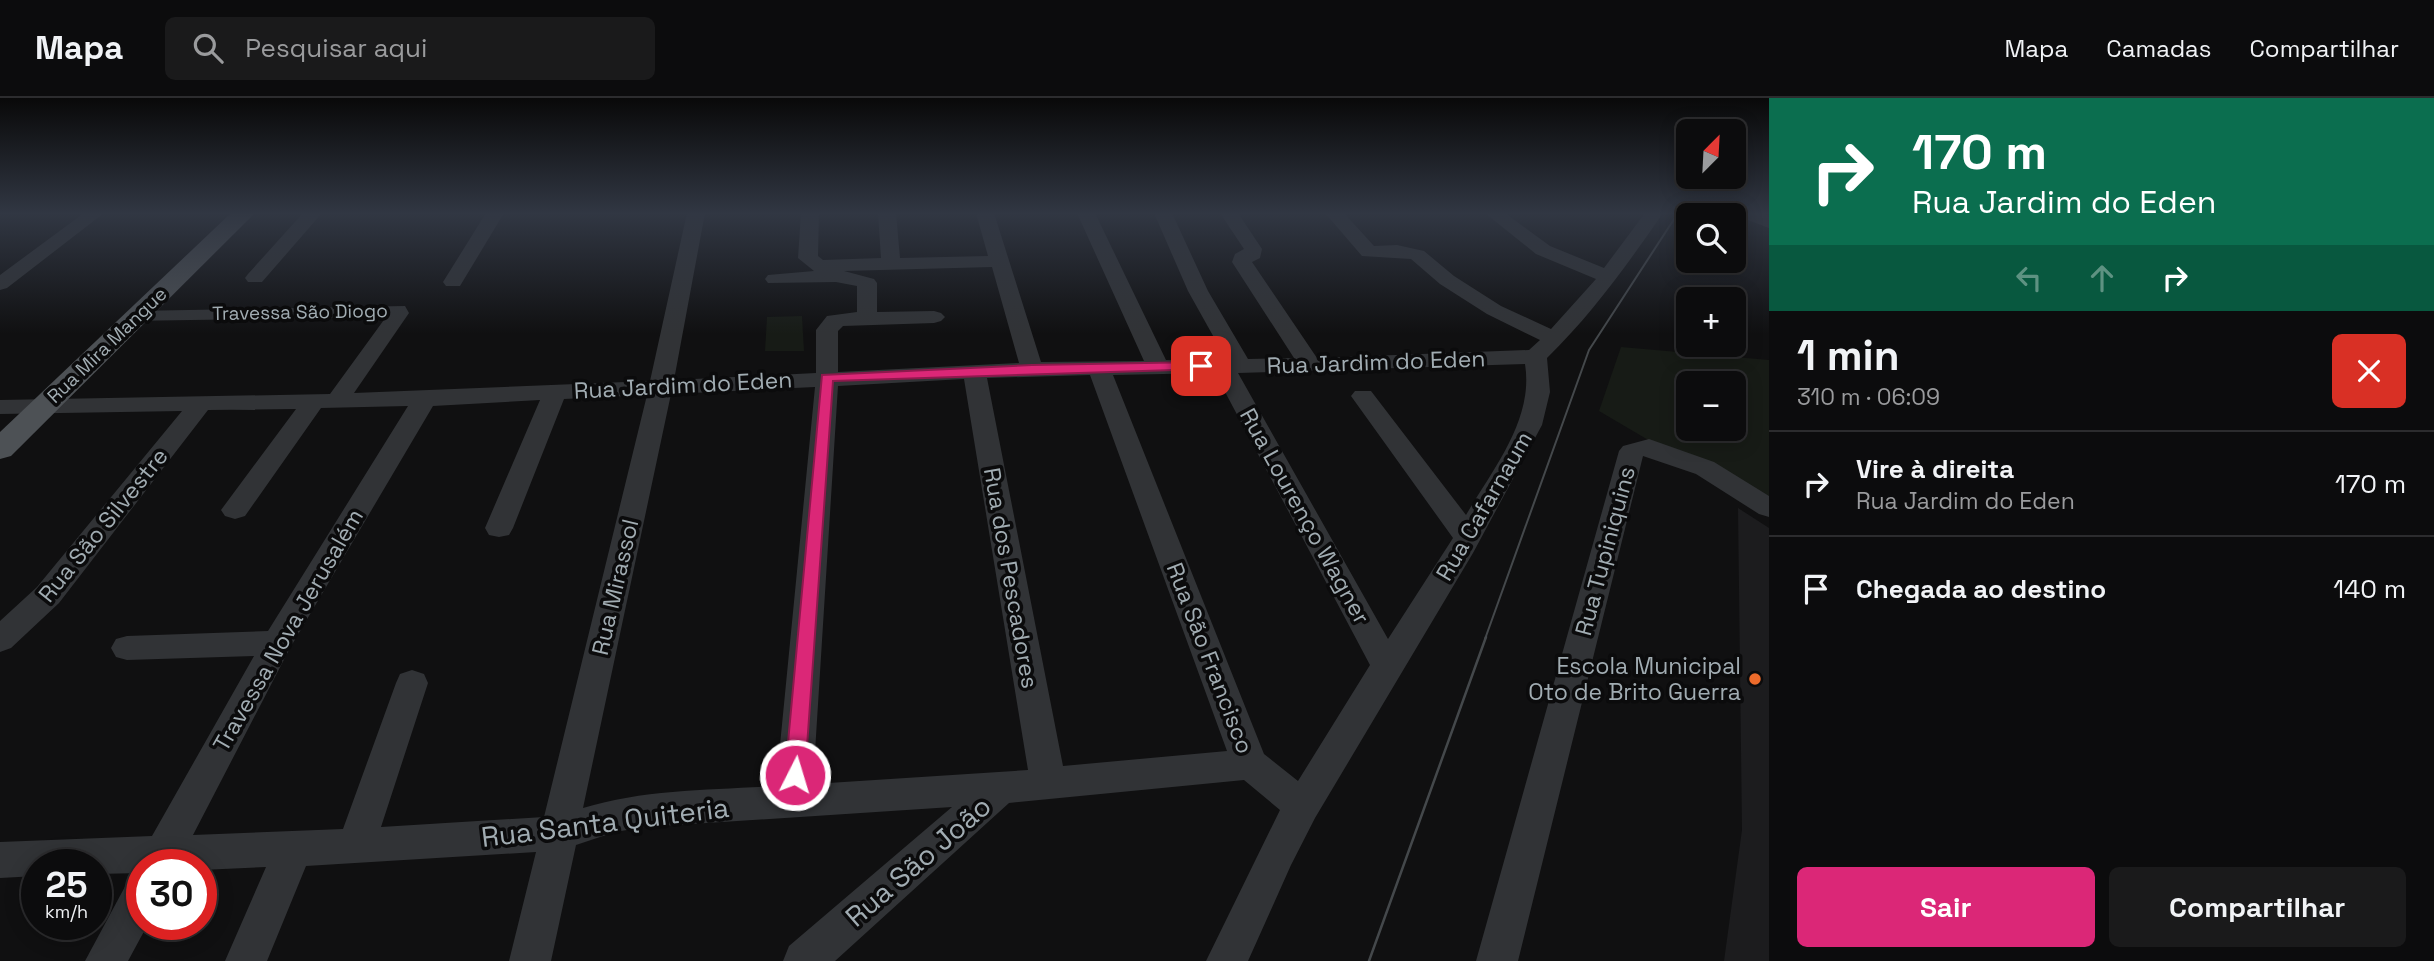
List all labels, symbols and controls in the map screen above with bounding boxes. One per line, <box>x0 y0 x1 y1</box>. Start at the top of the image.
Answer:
search box <box>165 17 655 80</box>
text: Mapa <box>35 27 123 69</box>
icon: search <box>189 29 227 67</box>
text: Pesquisar aqui <box>245 31 427 65</box>
text: Mapa <box>2004 33 2068 64</box>
text: Camadas <box>2106 33 2211 64</box>
text: Compartilhar <box>2249 33 2399 64</box>
north arrow <box>1676 119 1746 189</box>
map controls <box>1676 119 1746 441</box>
text: 170 m <box>1912 121 2047 183</box>
icon: right <box>1797 126 1888 217</box>
text: Rua Jardim do Eden <box>1912 182 2216 222</box>
button: search <box>1676 203 1746 273</box>
icon: left <box>2010 259 2048 297</box>
icon: ahead <box>2083 259 2121 297</box>
icon: right <box>2156 259 2194 297</box>
street label: Rua Mira Mangue <box>42 281 172 409</box>
button: + <box>1676 287 1746 357</box>
street label: Travessa São Diogo <box>212 298 388 326</box>
text: 1 min <box>1797 329 1900 382</box>
button: close <box>2332 334 2406 408</box>
pin <box>1171 336 1231 396</box>
street label: Rua Jardim do Eden <box>1266 343 1486 381</box>
icon: arrive <box>1182 347 1220 385</box>
street label: Rua Jardim do Eden <box>573 364 793 406</box>
button: − <box>1676 371 1746 441</box>
text: 310 m · 06:09 <box>1797 382 1940 412</box>
street label: Rua Lourenço Wagner <box>1233 403 1377 629</box>
street label: Rua Cafarnaum <box>1429 426 1539 586</box>
street label: Rua São Silvestre <box>32 442 174 608</box>
text: Vire à direita <box>1856 452 2014 486</box>
street label: Rua Tupiniquins <box>1568 463 1642 639</box>
street label: Rua dos Pescadores <box>977 465 1045 691</box>
icon: right <box>1797 465 1835 503</box>
text: 170 m <box>2335 467 2406 501</box>
text: Rua Jardim do Eden <box>1856 486 2075 516</box>
street label: Travessa Nova Jerusalém <box>206 503 370 757</box>
street label: Rua Mirassol <box>585 516 645 658</box>
street label: Rua São Francisco <box>1160 558 1260 758</box>
icon: arrive <box>1797 570 1835 608</box>
text: Chegada ao destino <box>1856 572 2106 606</box>
text: 140 m <box>2333 572 2406 606</box>
place label: Escola Municipal Oto de Brito Guerra <box>1528 651 1741 707</box>
marker: Escola Municipal Oto de Brito Guerra <box>1747 671 1763 687</box>
position arrow <box>758 738 832 812</box>
street label: Rua São João <box>838 788 998 934</box>
street label: Rua Santa Quiteria <box>479 789 731 855</box>
speed limit sign: 30 <box>126 849 217 940</box>
text: 25 <box>46 863 87 907</box>
button: Sair <box>1797 867 2095 947</box>
button: Compartilhar <box>2109 867 2406 947</box>
text: km/h <box>45 900 88 923</box>

